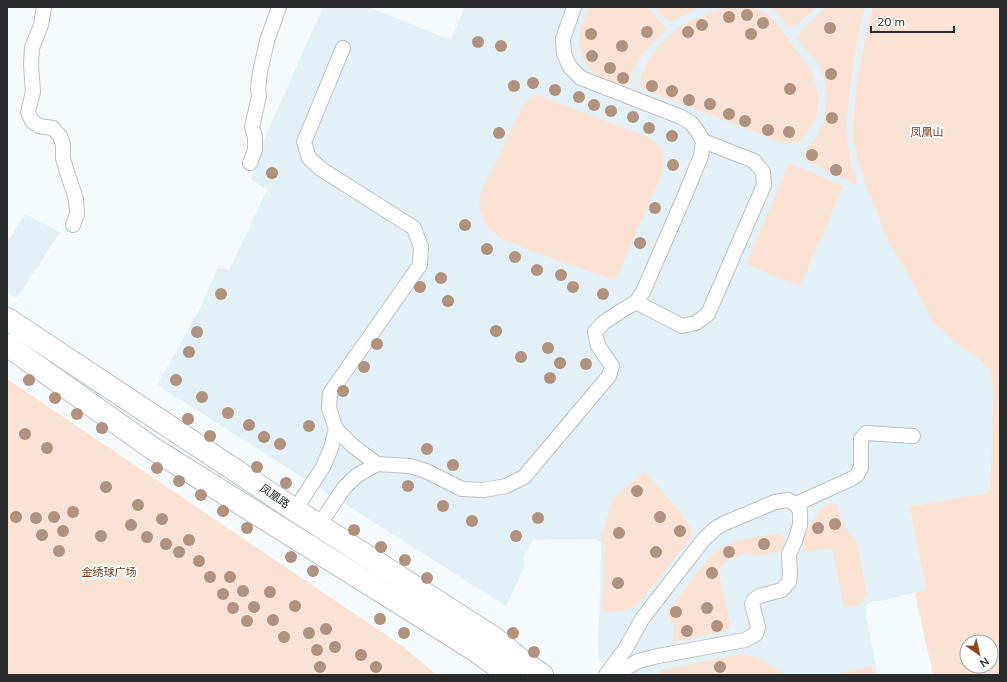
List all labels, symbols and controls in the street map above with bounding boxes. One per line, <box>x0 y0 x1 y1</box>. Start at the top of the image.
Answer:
scale bar <box>871 8 954 34</box>
text: 20 m <box>877 14 905 29</box>
park label: 凤凰山 <box>911 125 944 139</box>
street label: 凤凰路 <box>257 481 293 511</box>
park label: 金绣球广场 <box>82 565 137 579</box>
north arrow <box>959 634 999 674</box>
text: N <box>977 654 992 670</box>

